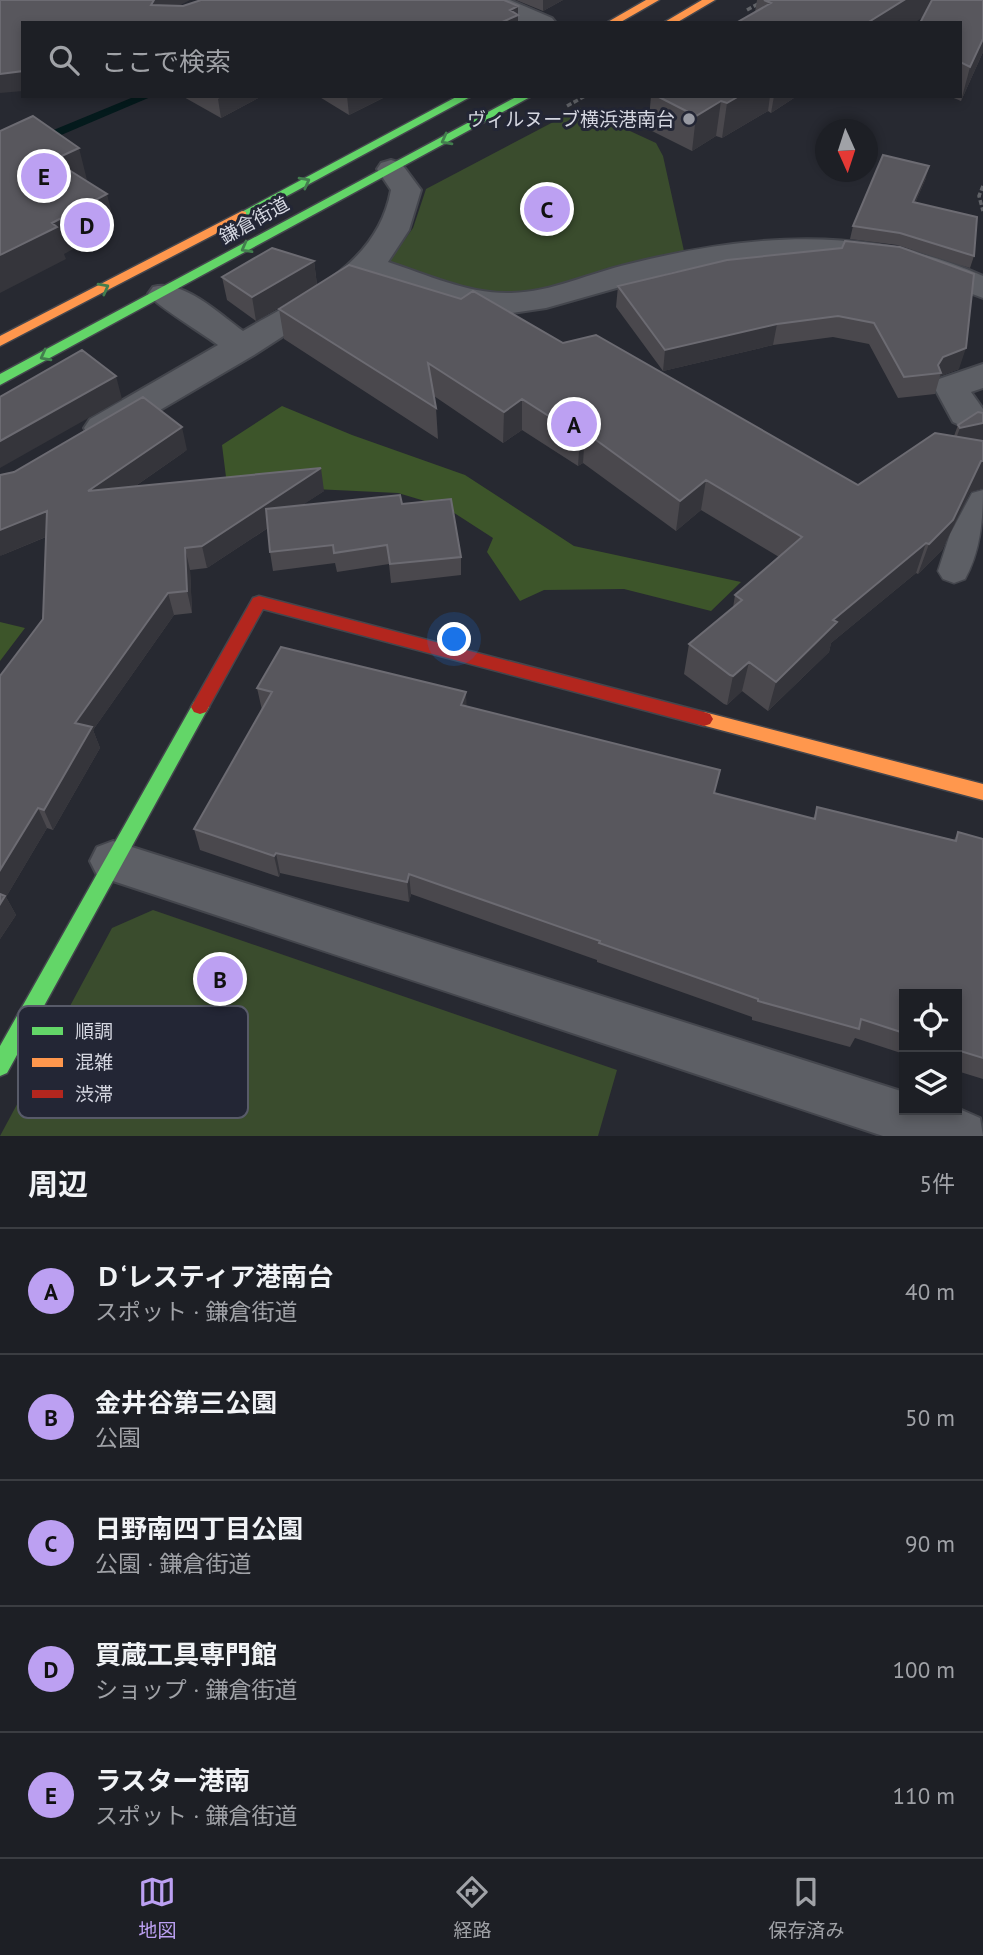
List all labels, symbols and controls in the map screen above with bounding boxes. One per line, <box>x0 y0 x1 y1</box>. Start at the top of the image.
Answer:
search box <box>21 21 962 98</box>
icon: search <box>45 41 83 79</box>
text: ここで検索 <box>101 45 231 78</box>
place label: ヴィルヌーブ横浜港南台 <box>467 107 675 131</box>
marker: ヴィルヌーブ横浜港南台 <box>681 111 697 127</box>
north arrow <box>815 119 878 182</box>
one-way arrow <box>440 131 453 145</box>
pin: E <box>21 150 67 202</box>
one-way arrow <box>298 176 310 190</box>
pin: C <box>524 183 570 235</box>
street label: 鎌倉街道 <box>215 191 293 249</box>
pin: D <box>64 199 110 251</box>
one-way arrow <box>240 240 253 254</box>
one-way arrow <box>97 282 109 296</box>
one-way arrow <box>40 348 53 361</box>
pin: A <box>551 398 597 450</box>
your location <box>437 622 471 656</box>
pin: B <box>197 953 243 1005</box>
map controls <box>899 989 962 1115</box>
button: locate <box>899 989 962 1052</box>
legend <box>18 1006 248 1118</box>
text: 順調 <box>75 1019 113 1043</box>
text: 混雑 <box>75 1050 113 1074</box>
button: layers <box>899 1052 962 1115</box>
text: 渋滞 <box>75 1082 113 1106</box>
text: 周辺 <box>28 1164 88 1203</box>
text: 5件 <box>919 1169 955 1198</box>
text: Ｄ‘レスティア港南台 <box>95 1260 333 1293</box>
text: A <box>44 1277 58 1306</box>
text: 40 m <box>905 1277 955 1306</box>
text: スポット · 鎌倉街道 <box>95 1297 297 1326</box>
text: 金井谷第三公園 <box>95 1386 277 1419</box>
text: B <box>44 1403 58 1432</box>
text: 50 m <box>905 1403 955 1432</box>
text: 公園 <box>95 1423 141 1452</box>
text: 日野南四丁目公園 <box>95 1512 303 1545</box>
text: C <box>45 1529 57 1558</box>
text: 90 m <box>905 1529 955 1558</box>
text: 公園 · 鎌倉街道 <box>95 1549 251 1578</box>
text: 買蔵工具専門館 <box>95 1638 277 1671</box>
text: D <box>44 1655 58 1684</box>
text: 100 m <box>893 1655 955 1684</box>
text: ショップ · 鎌倉街道 <box>95 1675 297 1704</box>
text: ラスター港南 <box>95 1764 250 1797</box>
text: E <box>45 1781 57 1810</box>
text: 110 m <box>893 1781 955 1810</box>
text: スポット · 鎌倉街道 <box>95 1801 297 1830</box>
tab: 地図 <box>138 1873 177 1942</box>
tab: 経路 <box>453 1873 492 1942</box>
tab: 保存済み <box>768 1873 845 1942</box>

